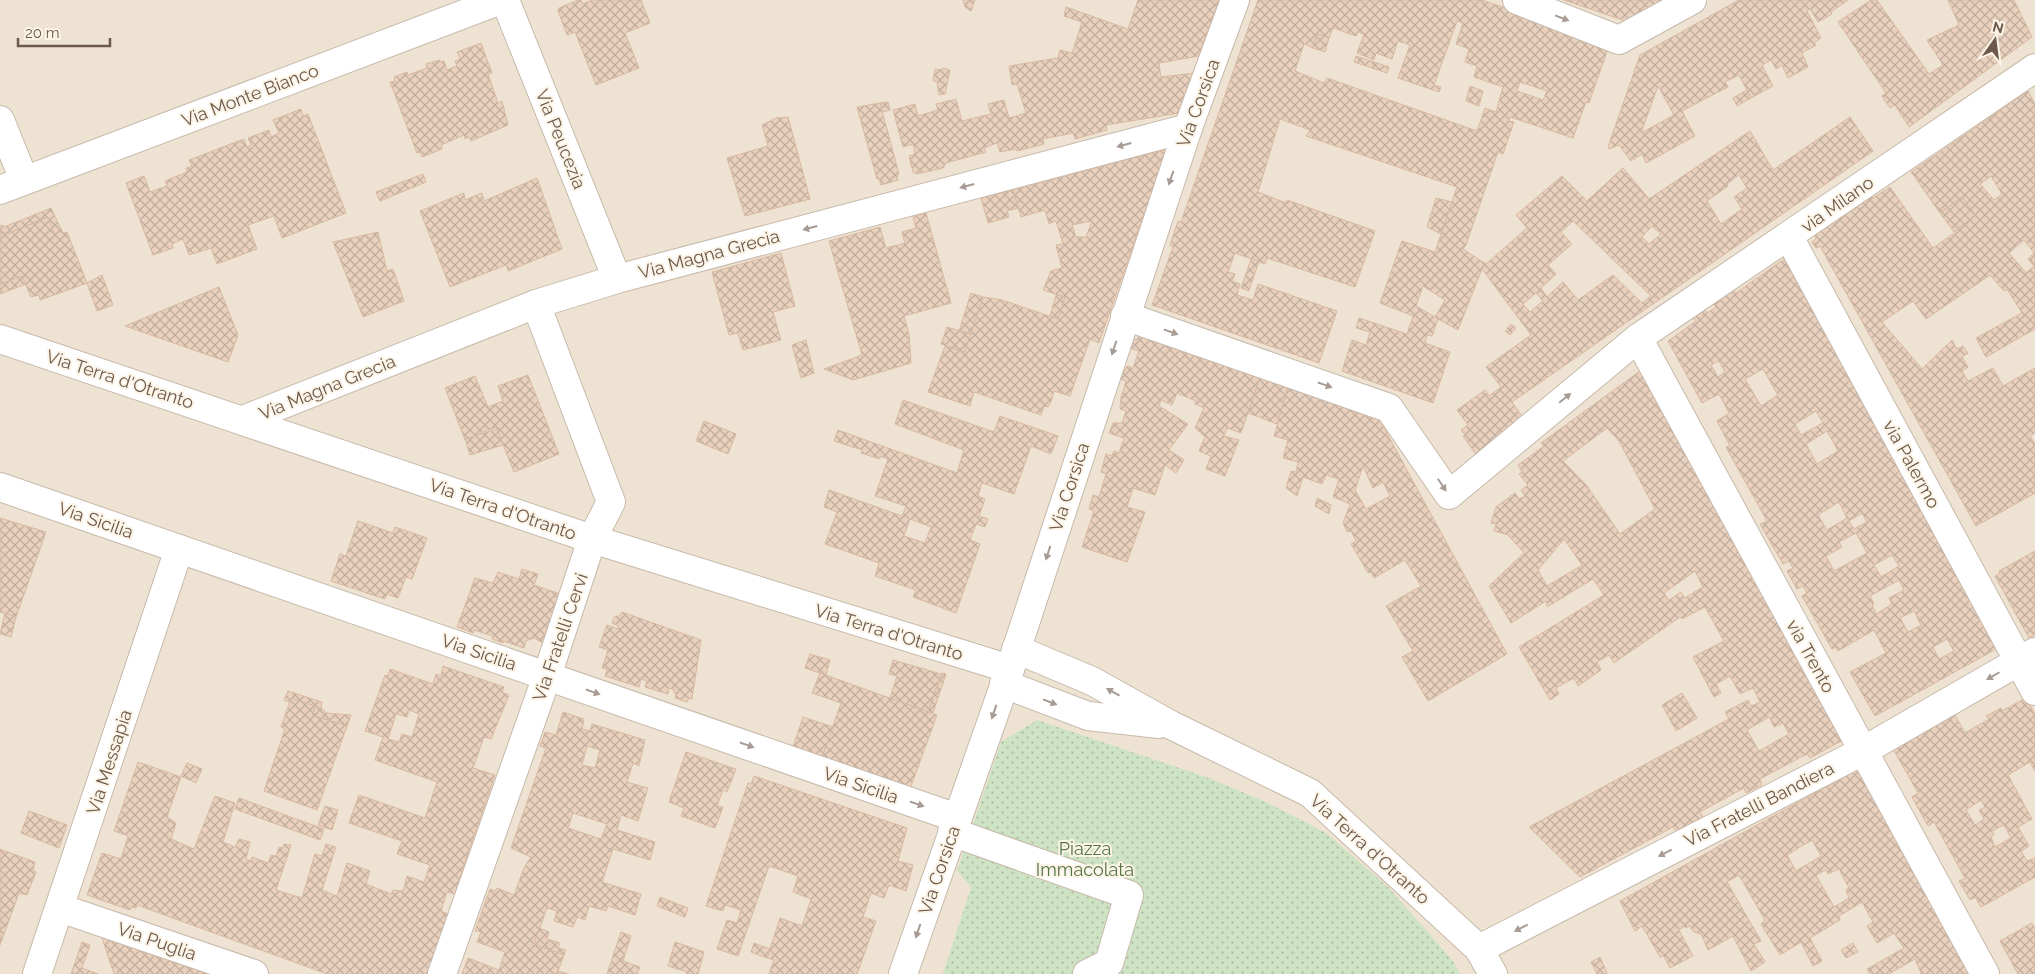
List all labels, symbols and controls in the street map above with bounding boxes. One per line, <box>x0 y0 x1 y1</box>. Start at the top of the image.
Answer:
scale bar <box>18 15 110 47</box>
one-way arrow <box>1555 15 1570 22</box>
north arrow <box>1970 15 2020 65</box>
text: N <box>1991 18 2005 36</box>
text: 20 m <box>25 24 60 42</box>
street label: Via Corsica <box>1172 56 1224 150</box>
street label: Via Monte Bianco <box>179 59 322 131</box>
street label: Via Peucezia <box>531 86 591 192</box>
one-way arrow <box>1116 141 1131 149</box>
one-way arrow <box>1167 170 1174 185</box>
street label: via Milano <box>1797 171 1877 237</box>
one-way arrow <box>959 182 974 190</box>
one-way arrow <box>802 224 817 232</box>
street label: Via Magna Grecia <box>636 225 782 283</box>
one-way arrow <box>1164 328 1179 336</box>
one-way arrow <box>1110 341 1118 356</box>
street label: Via Terra d'Otranto <box>44 345 197 413</box>
street label: Via Magna Grecia <box>256 350 398 424</box>
one-way arrow <box>1317 382 1332 389</box>
one-way arrow <box>1559 393 1572 404</box>
street label: via Palermo <box>1879 416 1945 512</box>
street label: Via Corsica <box>1045 440 1093 534</box>
street label: Via Terra d'Otranto <box>427 474 579 544</box>
one-way arrow <box>1437 479 1447 492</box>
street label: Via Sicilia <box>56 497 136 543</box>
one-way arrow <box>1043 546 1051 561</box>
street label: Via Fratelli Cervi <box>528 570 592 704</box>
street label: Via Terra d'Otranto <box>812 599 966 665</box>
street label: via Trento <box>1782 616 1840 696</box>
street label: Via Sicilia <box>439 629 519 675</box>
one-way arrow <box>1985 672 2000 680</box>
one-way arrow <box>586 688 601 696</box>
one-way arrow <box>1106 688 1120 697</box>
one-way arrow <box>1042 698 1057 706</box>
one-way arrow <box>990 705 998 720</box>
street label: Via Messapia <box>82 707 136 817</box>
one-way arrow <box>739 742 754 749</box>
street label: Via Fratelli Bandiera <box>1681 757 1837 851</box>
street label: Via Sicilia <box>821 762 901 808</box>
street label: Via Terra d'Otranto <box>1306 790 1434 908</box>
one-way arrow <box>909 801 924 809</box>
street label: Via Corsica <box>914 823 964 917</box>
park label: Piazza Immacolata <box>1036 838 1134 880</box>
one-way arrow <box>1658 849 1672 857</box>
street label: Via Puglia <box>115 918 199 964</box>
one-way arrow <box>914 924 921 939</box>
one-way arrow <box>1514 924 1528 932</box>

